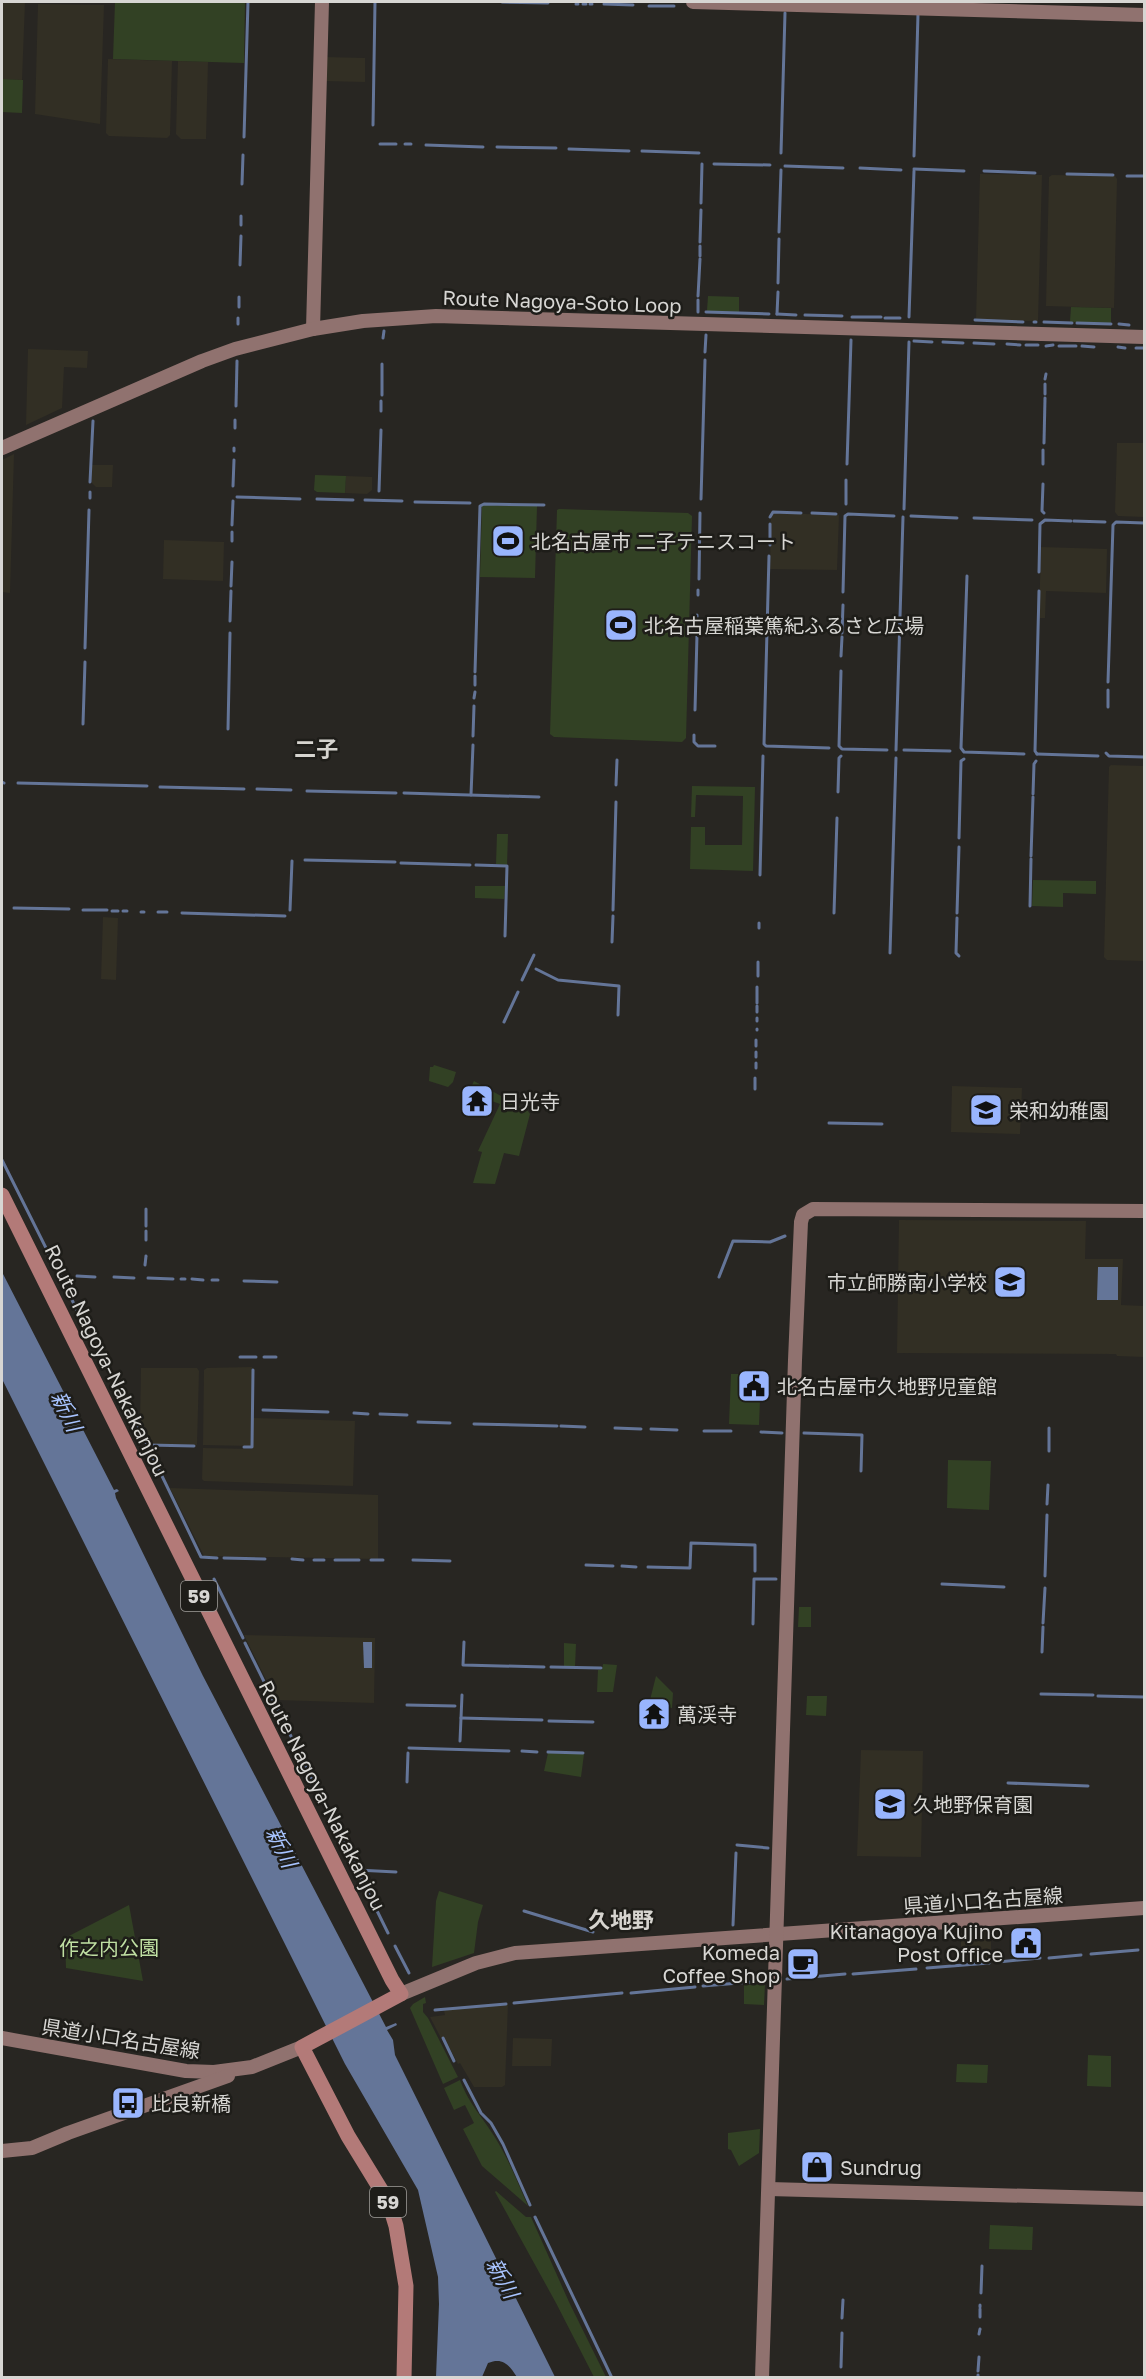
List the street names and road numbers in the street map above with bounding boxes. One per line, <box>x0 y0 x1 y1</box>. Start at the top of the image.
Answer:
street label: Route Nagoya-Soto Loop <box>442 285 682 317</box>
street label: Route Nagoya-Nakakanjou <box>40 1240 174 1480</box>
road number: 59 <box>181 1581 217 1611</box>
street label: Route Nagoya-Nakakanjou <box>254 1676 392 1914</box>
street label: 県道小口名古屋線 <box>902 1882 1064 1918</box>
street label: 県道小口名古屋線 <box>40 2014 202 2062</box>
road number: 59 <box>370 2187 406 2217</box>

